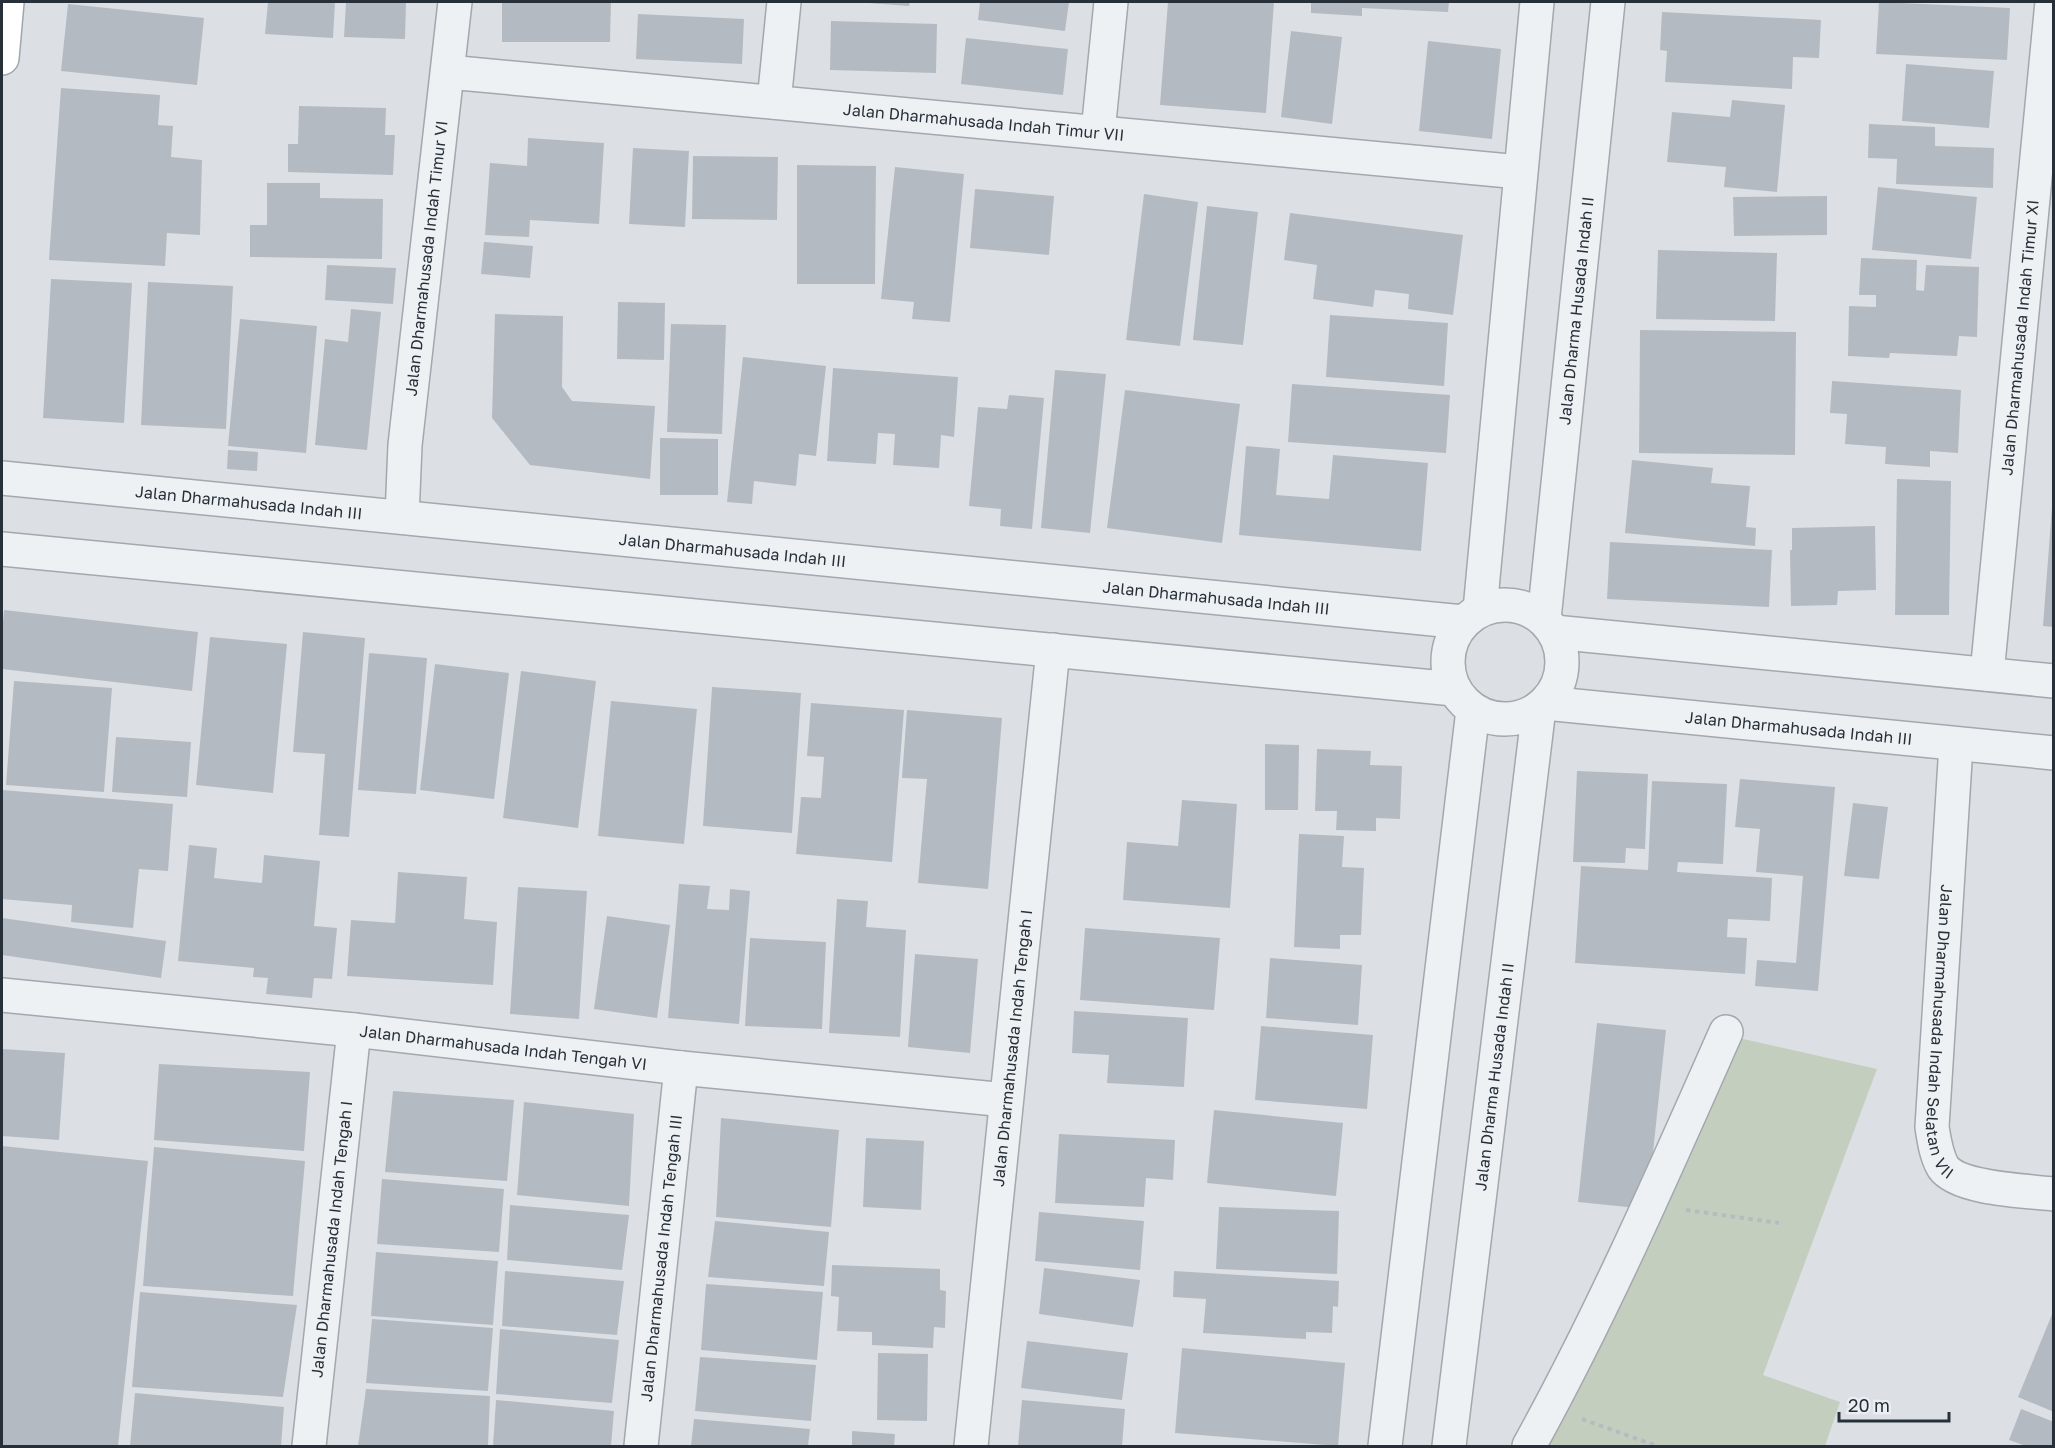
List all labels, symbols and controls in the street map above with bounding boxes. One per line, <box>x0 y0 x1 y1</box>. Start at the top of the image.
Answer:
street label: Jalan Dharmahusada Indah Timur VII <box>842 99 1125 145</box>
street label: Jalan Dharmahusada Indah Timur VI <box>401 119 452 397</box>
street label: Jalan Dharma Husada Indah II <box>1554 195 1598 426</box>
street label: Jalan Dharmahusada Indah Timur XI <box>1996 199 2043 476</box>
street label: Jalan Dharmahusada Indah III <box>134 481 363 523</box>
street label: Jalan Dharmahusada Indah III <box>618 529 847 571</box>
street label: Jalan Dharmahusada Indah III <box>1102 577 1331 619</box>
street label: Jalan Dharmahusada Indah III <box>1684 707 1913 749</box>
street label: Jalan Dharmahusada Indah Selatan VII <box>1922 884 1957 1183</box>
street label: Jalan Dharmahusada Indah Tengah I <box>988 909 1036 1188</box>
street label: Jalan Dharma Husada Indah II <box>1470 962 1518 1192</box>
street label: Jalan Dharmahusada Indah Tengah VI <box>358 1021 648 1074</box>
street label: Jalan Dharmahusada Indah Tengah I <box>306 1100 356 1379</box>
street label: Jalan Dharmahusada Indah Tengah III <box>636 1114 686 1403</box>
scale bar <box>1839 1385 1948 1423</box>
text: 20 m <box>1848 1394 1890 1416</box>

